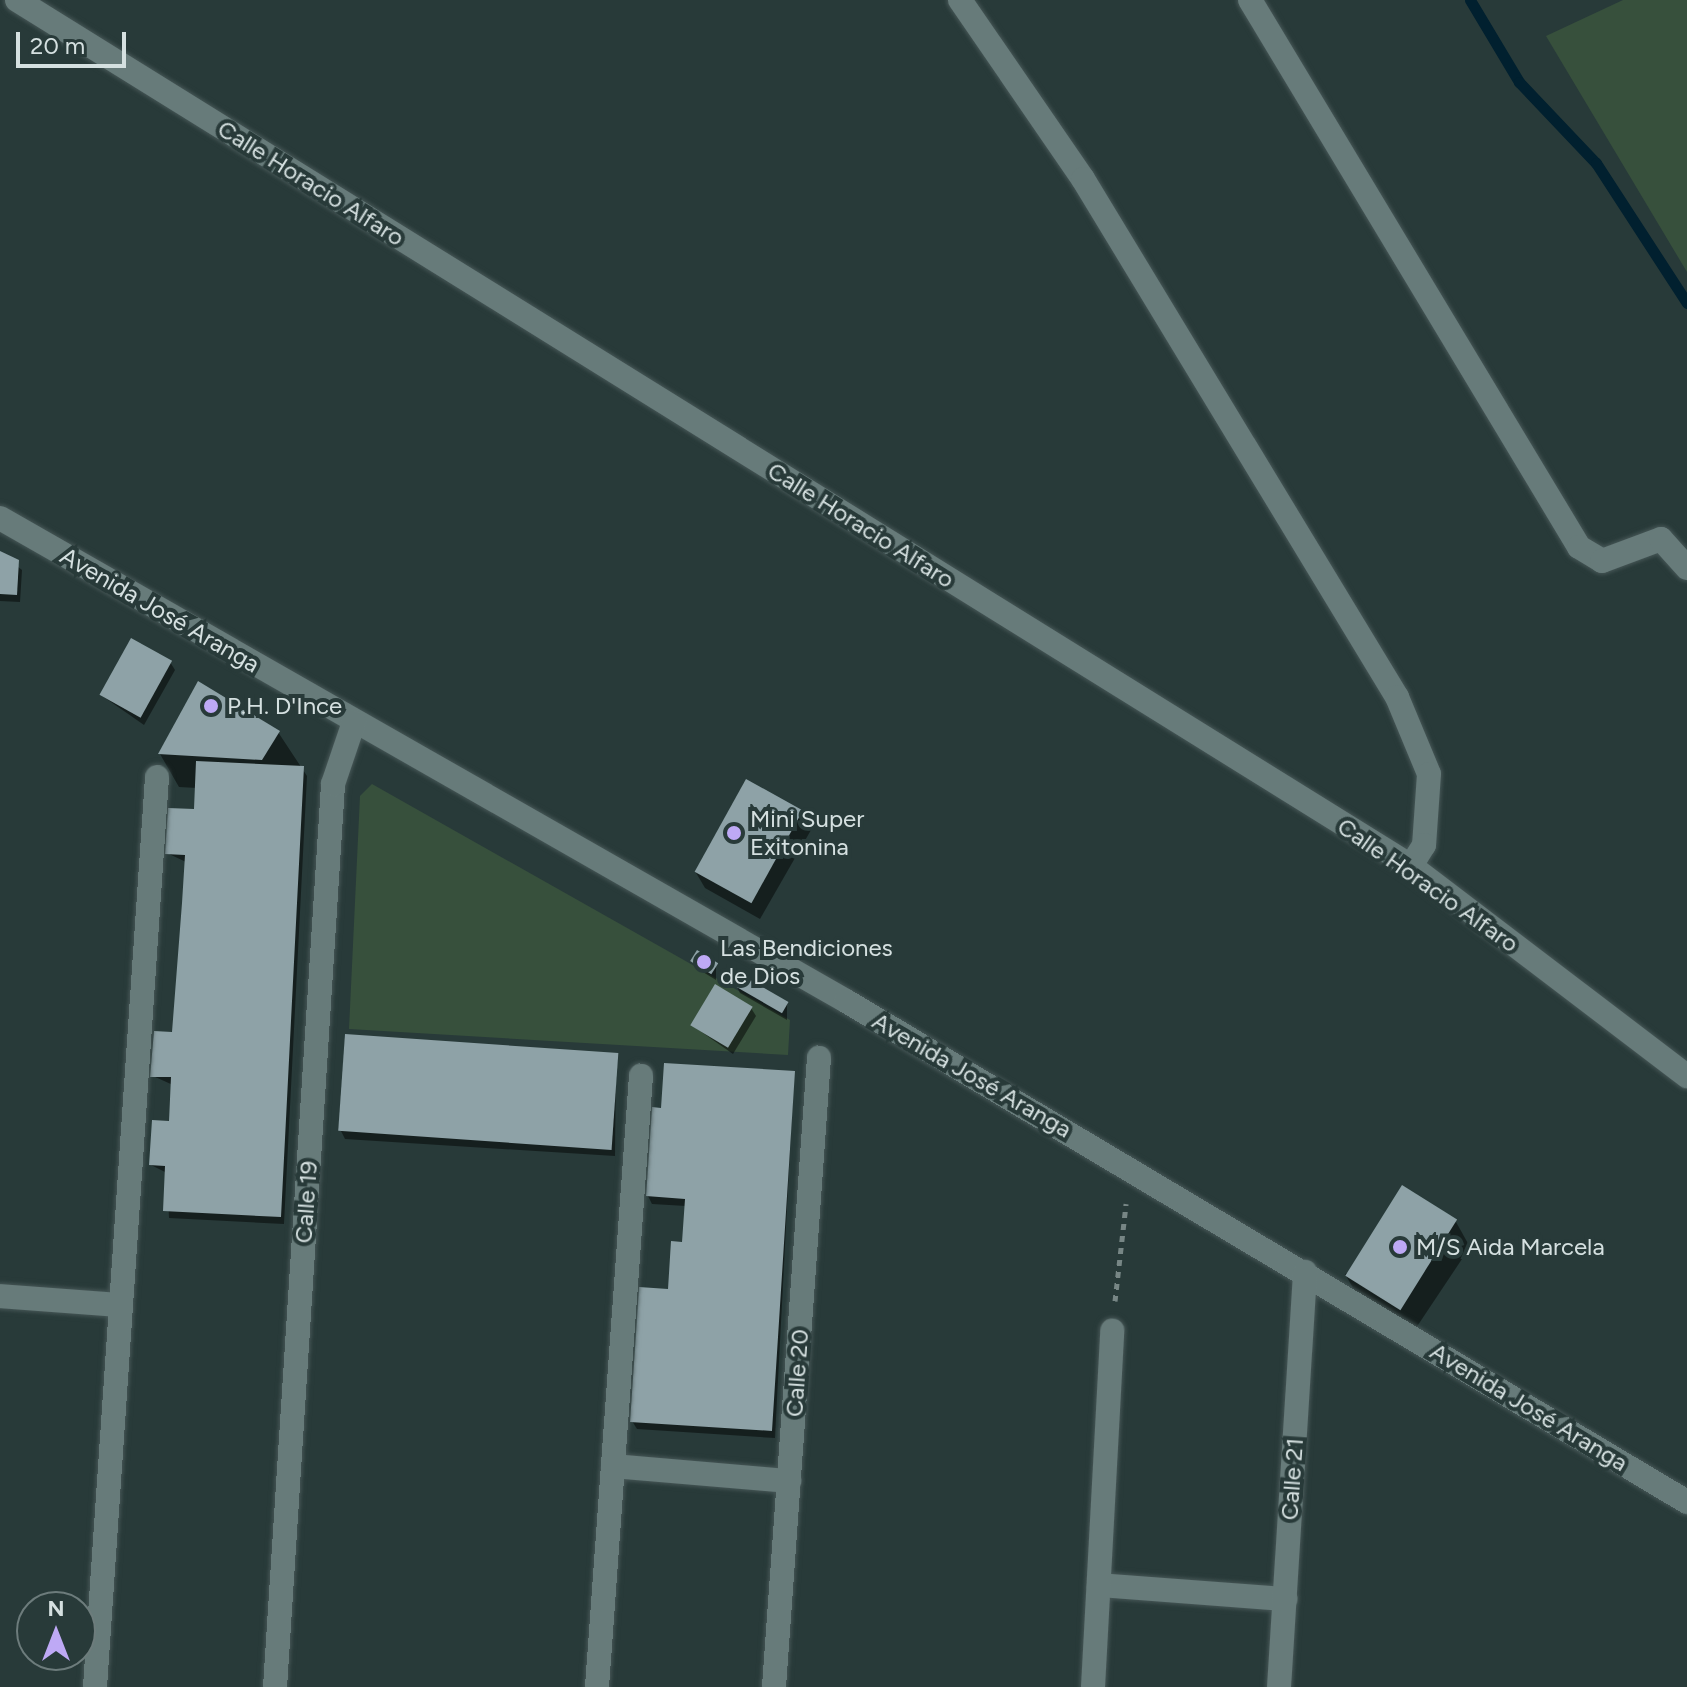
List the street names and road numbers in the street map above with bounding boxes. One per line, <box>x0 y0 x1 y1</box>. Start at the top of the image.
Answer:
street label: Calle Horacio Alfaro <box>212 114 410 252</box>
street label: Calle Horacio Alfaro <box>762 456 960 594</box>
street label: Avenida José Aranga <box>55 541 265 679</box>
street label: Calle Horacio Alfaro <box>1332 812 1524 958</box>
street label: Avenida José Aranga <box>867 1006 1077 1144</box>
street label: Calle 19 <box>289 1160 323 1244</box>
street label: Calle 20 <box>780 1328 814 1418</box>
street label: Avenida José Aranga <box>1425 1337 1633 1477</box>
street label: Calle 21 <box>1275 1437 1309 1521</box>

